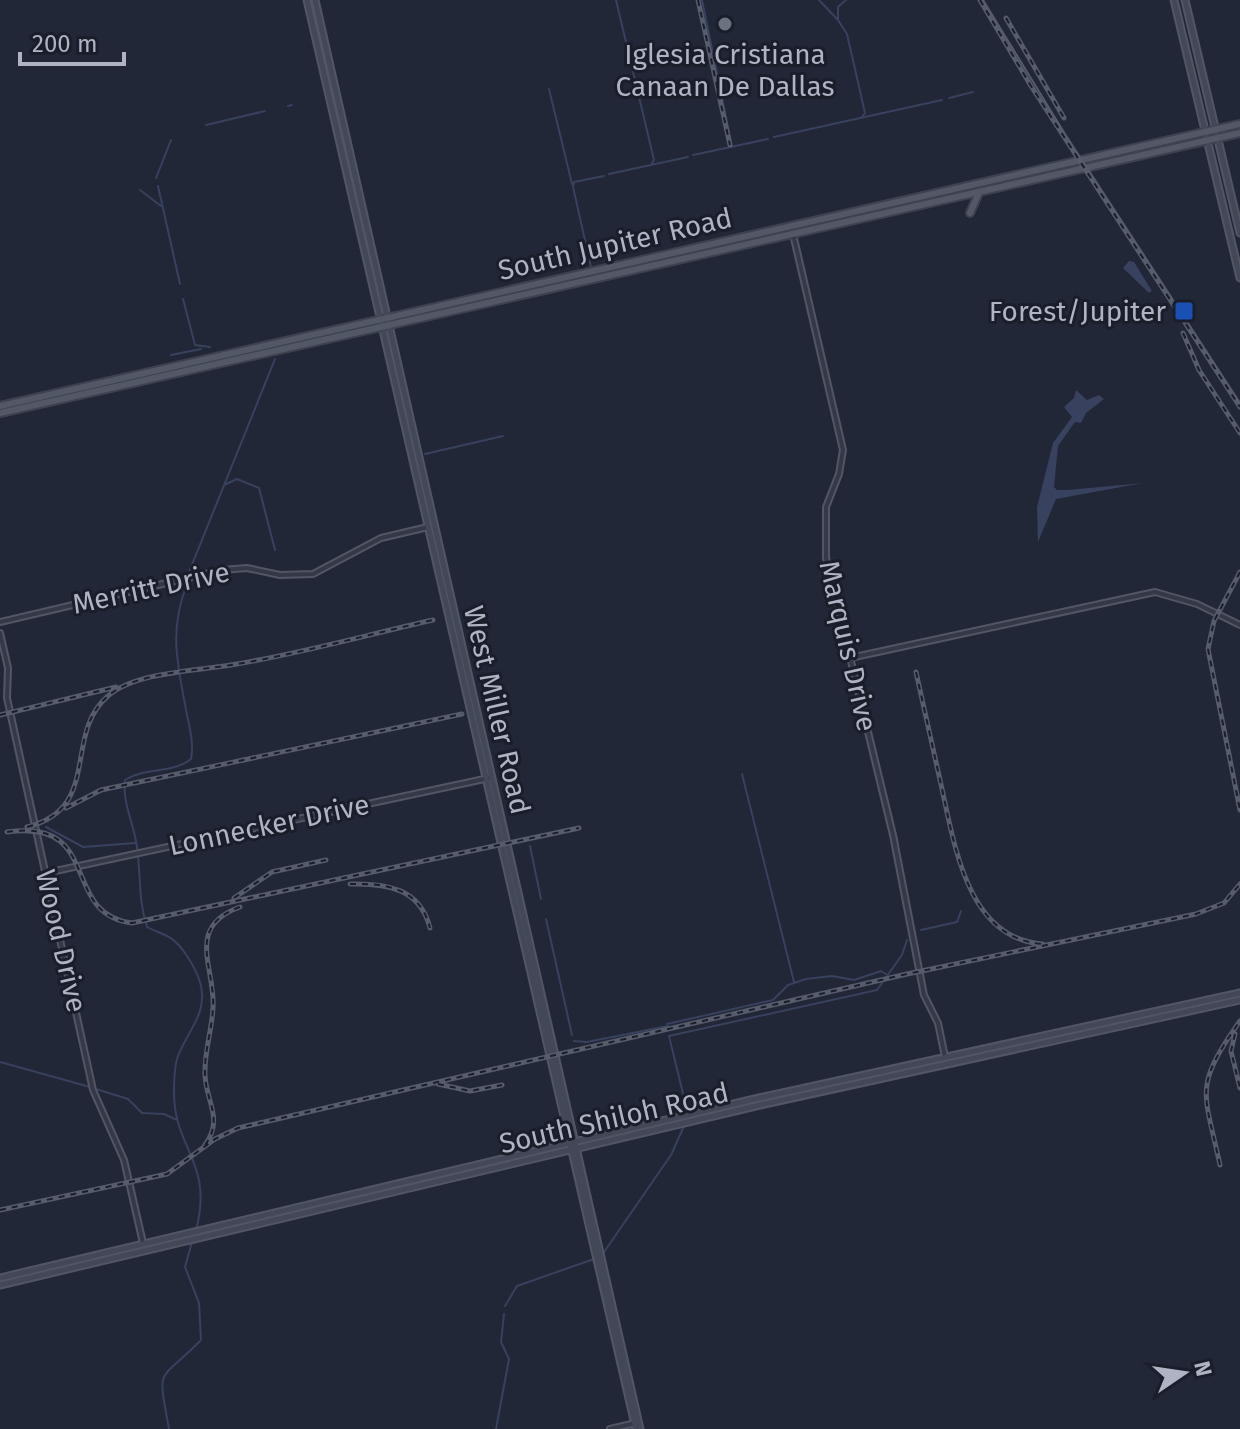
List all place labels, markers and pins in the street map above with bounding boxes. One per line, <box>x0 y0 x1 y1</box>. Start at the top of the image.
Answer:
marker: Iglesia Cristiana Canaan De Dallas <box>716 15 734 33</box>
place label: Iglesia Cristiana Canaan De Dallas <box>616 38 834 103</box>
place label: Forest/Jupiter <box>989 295 1166 328</box>
marker: Forest/Jupiter <box>1173 300 1195 322</box>

